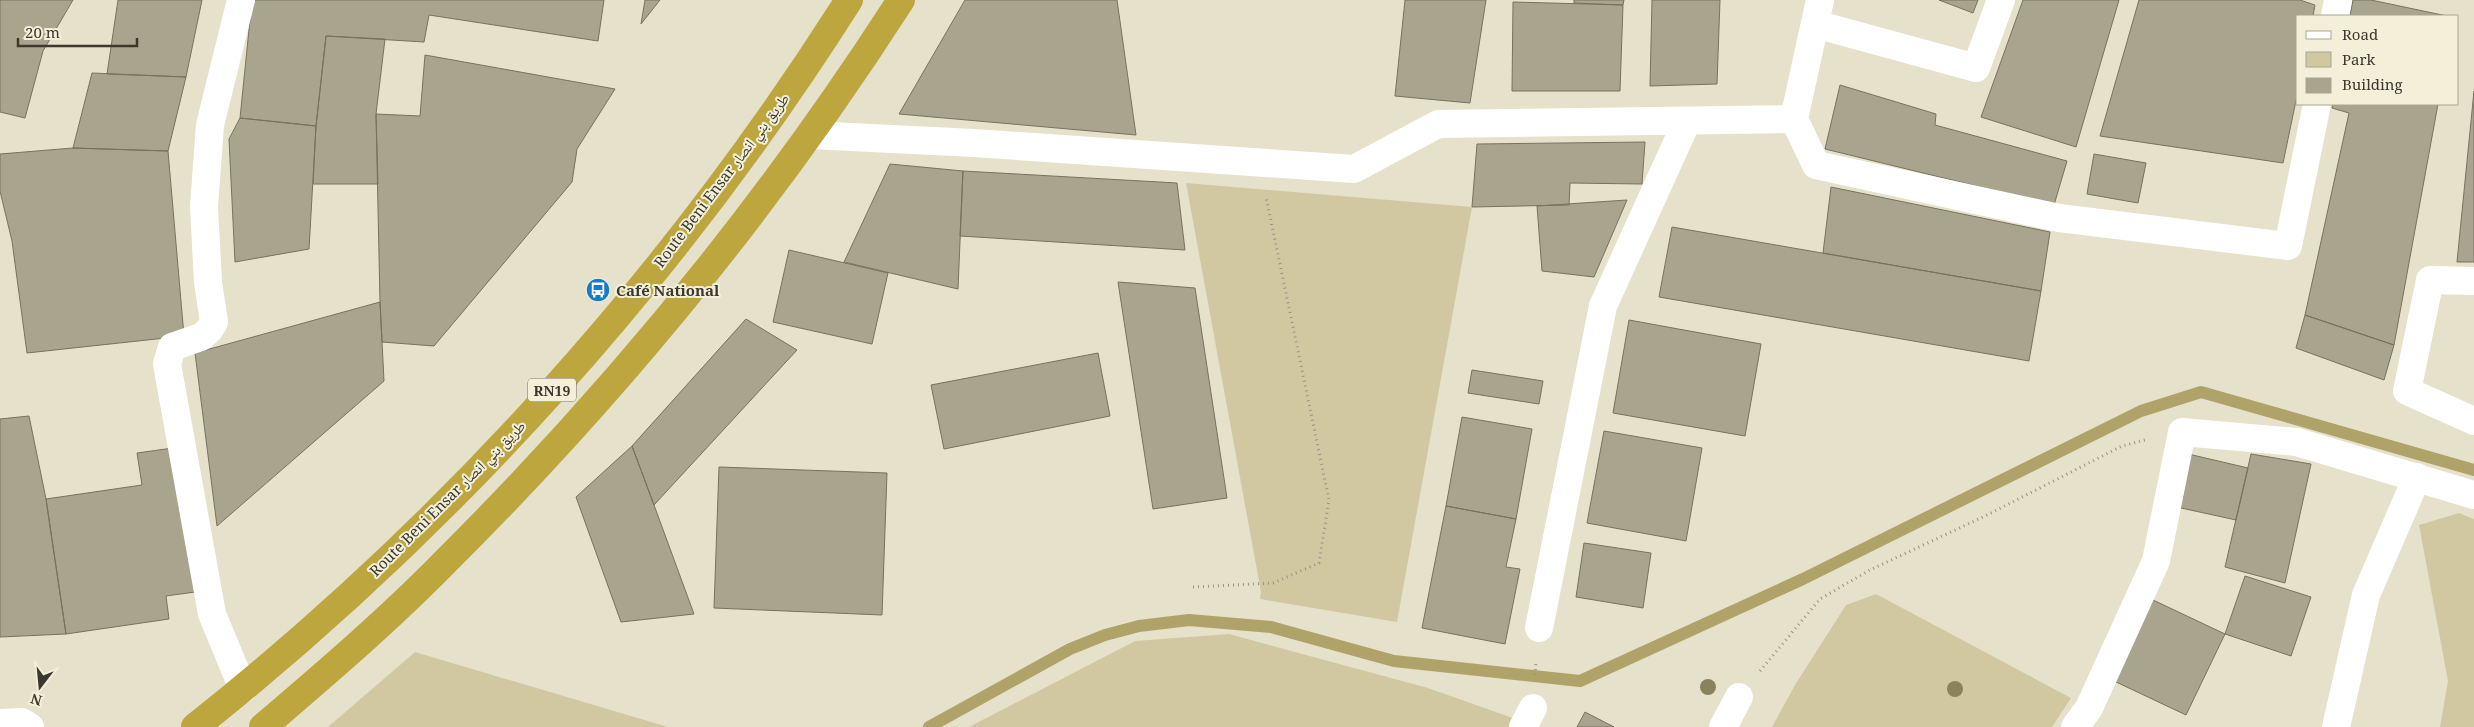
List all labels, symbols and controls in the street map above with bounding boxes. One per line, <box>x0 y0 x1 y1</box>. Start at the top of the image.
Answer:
scale bar <box>18 15 136 47</box>
legend <box>2296 15 2459 105</box>
text: 20 m <box>25 22 60 42</box>
text: Road <box>2342 24 2378 44</box>
text: Park <box>2342 49 2376 69</box>
text: Building <box>2342 74 2403 94</box>
street label: Route Beni Ensar طريق بني انصار <box>649 89 795 273</box>
bus stop icon: Café National <box>585 277 611 303</box>
place label: Café National <box>616 280 720 300</box>
road number: RN19 <box>528 378 576 402</box>
street label: Route Beni Ensar طريق بني انصار <box>365 416 531 582</box>
north arrow <box>15 662 65 712</box>
text: N <box>28 689 44 711</box>

